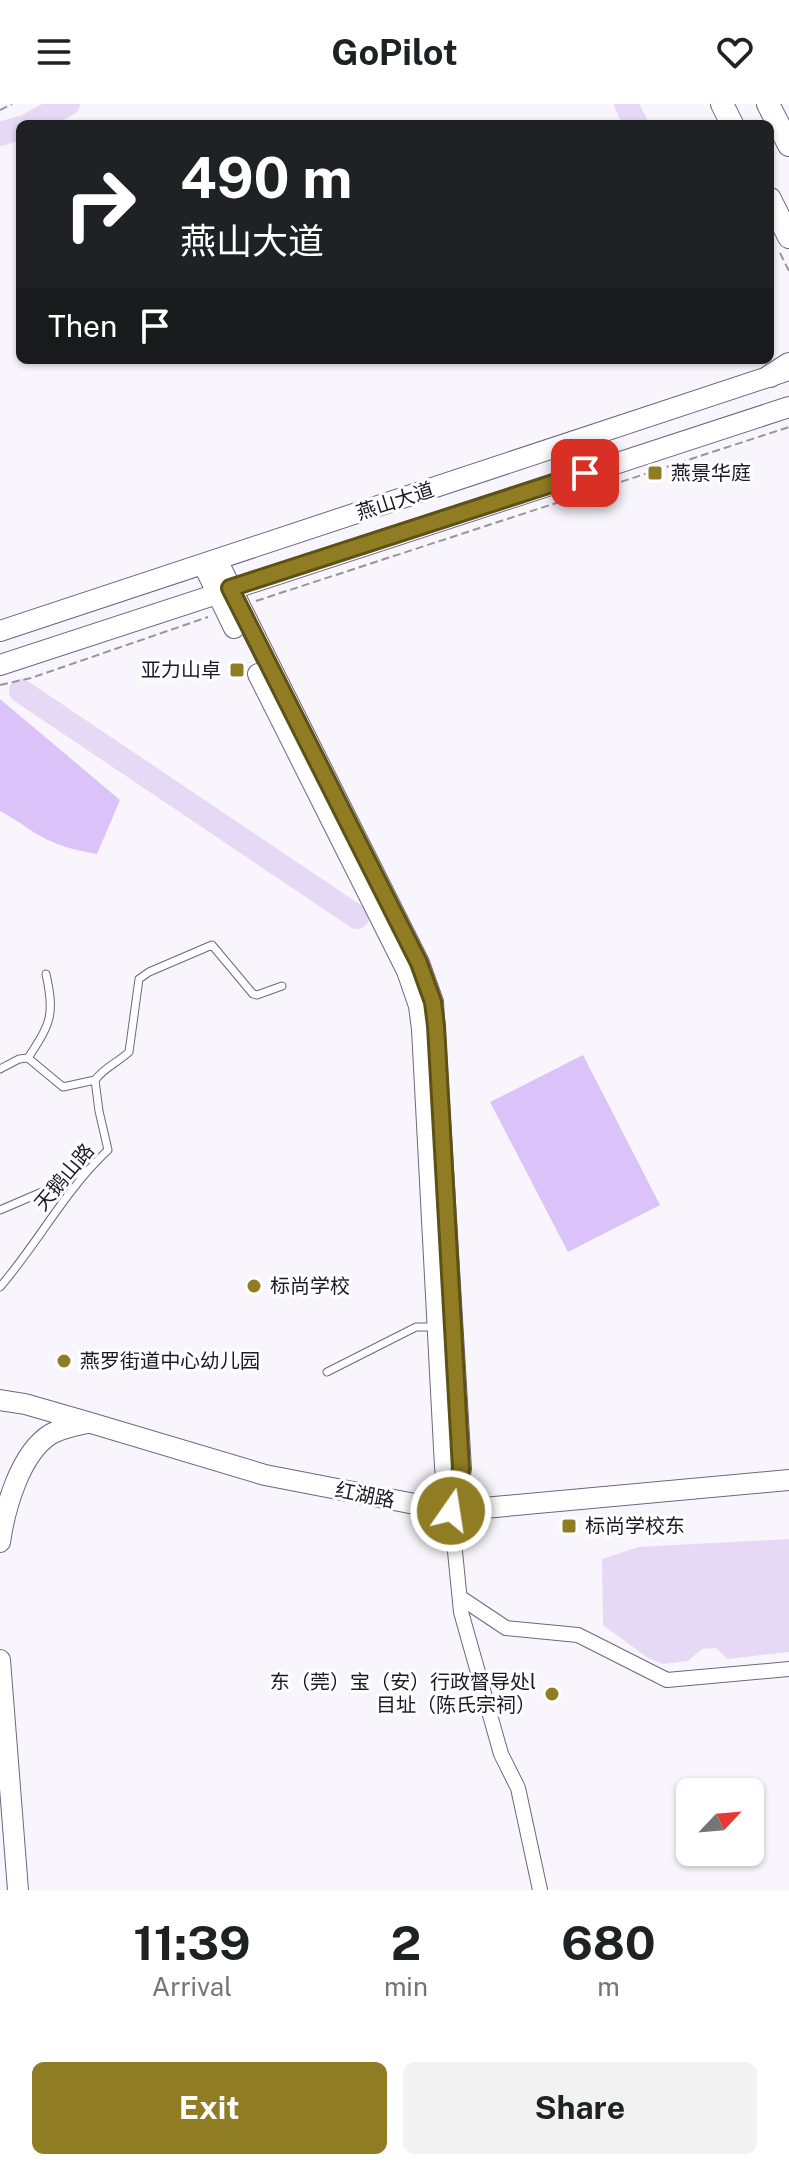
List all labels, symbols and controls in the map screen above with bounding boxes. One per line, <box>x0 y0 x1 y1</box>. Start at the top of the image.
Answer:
icon: menu <box>32 30 76 74</box>
icon: heart <box>713 30 757 74</box>
text: GoPilot <box>331 31 458 73</box>
text: 490 m <box>180 145 352 211</box>
icon: right <box>48 152 152 256</box>
text: 燕山大道 <box>180 220 324 262</box>
icon: arrive <box>133 304 177 348</box>
text: Then <box>48 308 117 344</box>
pin <box>551 439 619 507</box>
icon: arrive <box>563 451 607 495</box>
place label: 燕景华庭 <box>671 461 751 485</box>
marker: 燕景华庭 <box>646 464 664 482</box>
street label: 燕山大道 <box>353 477 437 525</box>
place label: 亚力山卓 <box>141 658 221 682</box>
marker: 亚力山卓 <box>228 661 246 679</box>
street label: 天鹅山路 <box>29 1139 99 1215</box>
place label: 标尚学校 <box>270 1274 350 1298</box>
marker: 标尚学校 <box>245 1277 263 1295</box>
place label: 燕罗街道中心幼儿园 <box>80 1349 260 1373</box>
marker: 燕罗街道中心幼儿园 <box>55 1352 73 1370</box>
position arrow <box>409 1469 493 1553</box>
street label: 红湖路 <box>333 1477 397 1513</box>
place label: 标尚学校东 <box>585 1514 685 1538</box>
marker: 标尚学校东 <box>560 1517 578 1535</box>
place label: 东（莞）宝（安）行政督导处l 目址（陈氏宗祠） <box>270 1670 536 1717</box>
marker: 东（莞）宝（安）行政督导处l 目址（陈氏宗祠） <box>543 1685 561 1703</box>
north arrow <box>676 1778 764 1866</box>
map controls <box>676 1778 764 1866</box>
text: 11:39 <box>133 1914 251 1971</box>
text: 2 <box>391 1914 421 1971</box>
text: 680 <box>561 1914 656 1971</box>
text: Arrival <box>152 1971 232 2002</box>
text: min <box>384 1971 428 2002</box>
text: m <box>597 1971 620 2002</box>
button: Exit <box>32 2062 387 2154</box>
button: Share <box>403 2062 757 2154</box>

